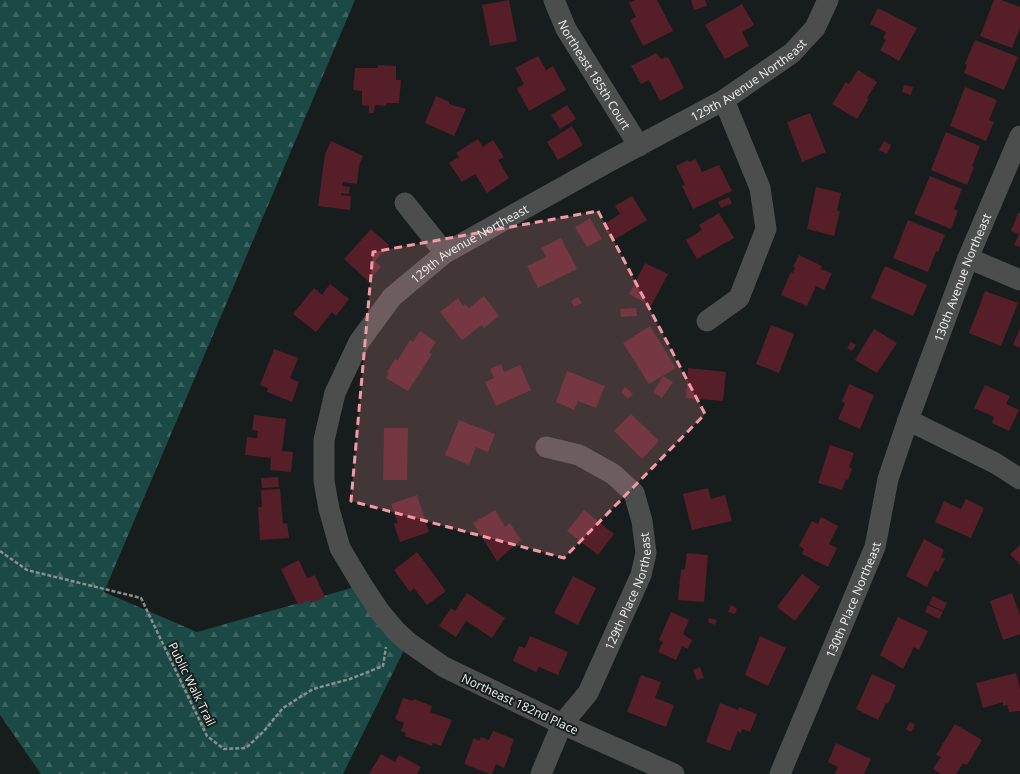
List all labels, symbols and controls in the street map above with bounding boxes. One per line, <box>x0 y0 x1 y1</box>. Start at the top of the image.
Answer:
street label: Northeast 185th Court <box>555 17 635 132</box>
street label: 129th Avenue Northeast <box>687 35 810 125</box>
street label: 129th Avenue Northeast <box>407 200 531 287</box>
street label: 130th Avenue Northeast <box>929 211 995 344</box>
street label: 129th Place Northeast <box>600 532 655 652</box>
street label: 130th Place Northeast <box>821 540 884 660</box>
street label: Public Walk Trail <box>164 639 220 729</box>
street label: Northeast 182nd Place <box>459 669 581 739</box>

